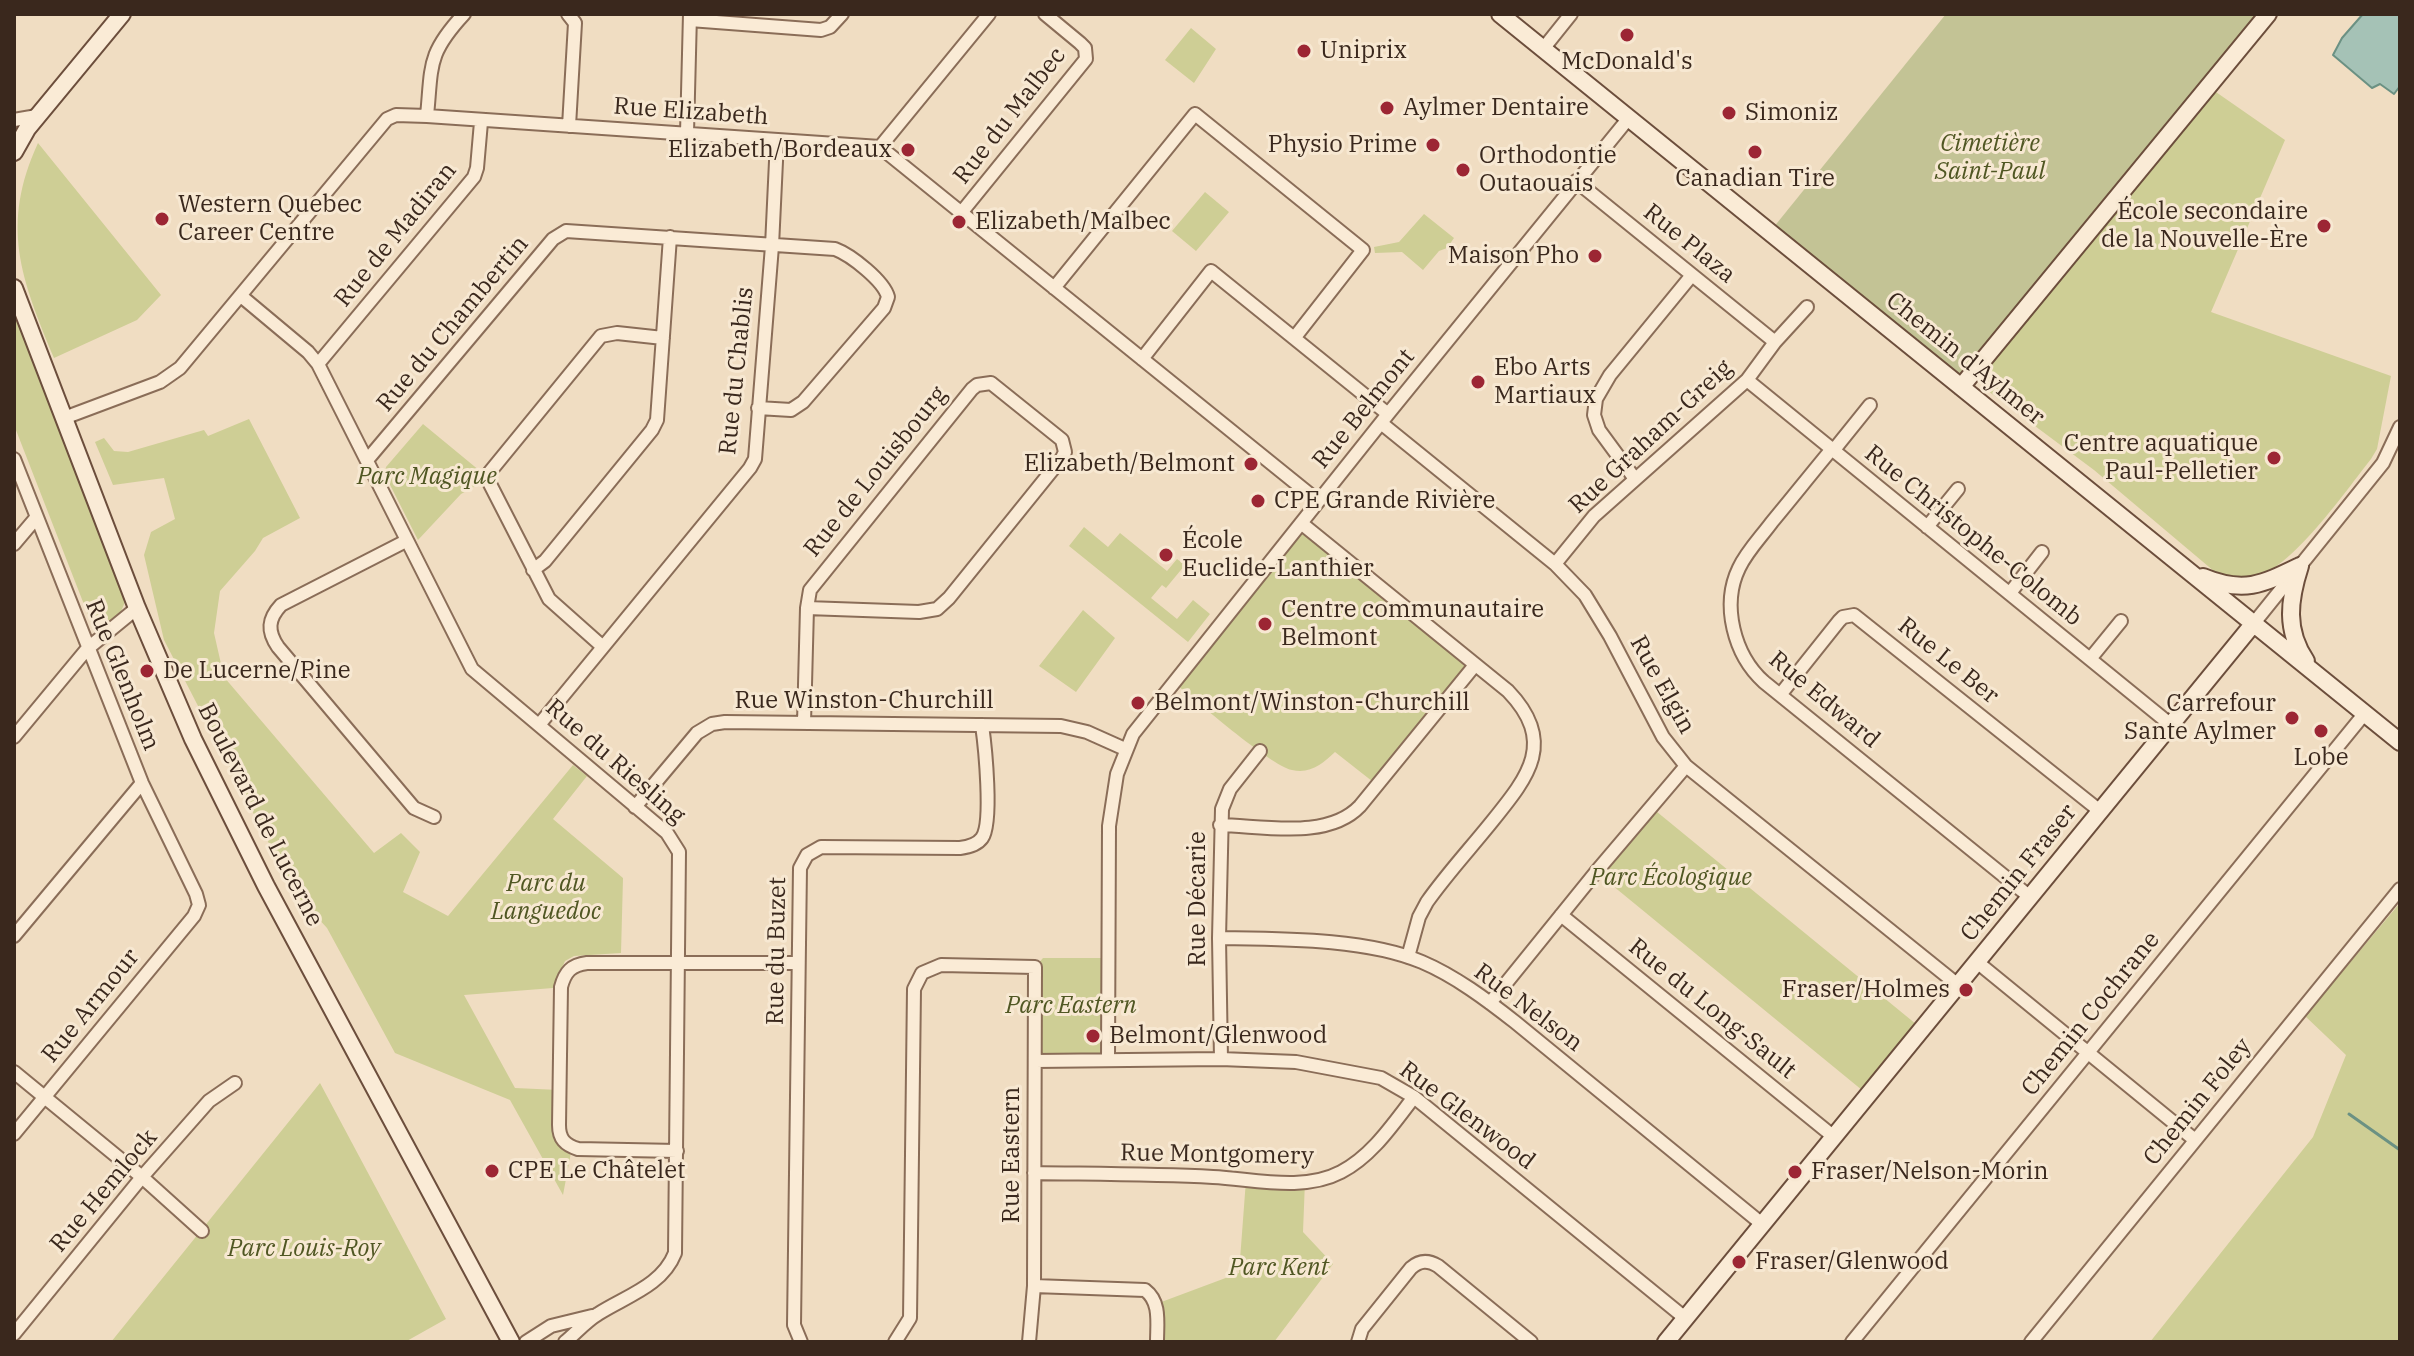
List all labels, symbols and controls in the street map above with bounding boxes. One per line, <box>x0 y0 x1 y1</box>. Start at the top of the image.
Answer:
marker: McDonald's <box>1618 26 1636 44</box>
place label: Uniprix <box>1320 37 1407 65</box>
street label: Rue du Malbec <box>948 42 1072 190</box>
marker: Uniprix <box>1295 42 1313 60</box>
place label: McDonald's <box>1561 48 1693 76</box>
street label: Rue Elizabeth <box>612 92 770 132</box>
place label: Aylmer Dentaire <box>1403 94 1589 122</box>
marker: Aylmer Dentaire <box>1378 99 1396 117</box>
place label: Simoniz <box>1745 99 1838 127</box>
marker: Simoniz <box>1720 104 1738 122</box>
park label: Cimetière Saint-Paul <box>1935 130 2045 186</box>
place label: Physio Prime <box>1268 131 1417 159</box>
place label: Elizabeth/Bordeaux <box>668 136 892 164</box>
marker: Physio Prime <box>1424 136 1442 154</box>
marker: Elizabeth/Bordeaux <box>899 141 917 159</box>
place label: Orthodontie Outaouais <box>1479 142 1617 198</box>
marker: Canadian Tire <box>1746 143 1764 161</box>
street label: Rue de Madiran <box>329 157 463 313</box>
marker: Orthodontie Outaouais <box>1454 161 1472 179</box>
place label: Canadian Tire <box>1675 165 1835 193</box>
place label: Western Quebec Career Centre <box>178 191 362 247</box>
street label: Rue Plaza <box>1637 198 1741 290</box>
place label: École secondaire de la Nouvelle-Ère <box>2101 198 2308 254</box>
place label: Elizabeth/Malbec <box>975 208 1171 236</box>
marker: Western Quebec Career Centre <box>153 210 171 228</box>
marker: Elizabeth/Malbec <box>950 213 968 231</box>
marker: École secondaire de la Nouvelle-Ère <box>2315 217 2333 235</box>
street label: Rue du Chambertin <box>371 230 535 418</box>
place label: Maison Pho <box>1448 242 1579 270</box>
marker: Maison Pho <box>1586 247 1604 265</box>
street label: Rue du Chablis <box>714 286 760 456</box>
street label: Chemin d'Aylmer <box>1880 286 2050 432</box>
street label: Rue Belmont <box>1307 343 1421 475</box>
place label: Ebo Arts Martiaux <box>1494 354 1596 410</box>
street label: Rue Graham-Greig <box>1563 354 1739 520</box>
marker: Ebo Arts Martiaux <box>1469 373 1487 391</box>
street label: Rue de Louisbourg <box>798 381 954 563</box>
place label: Centre aquatique Paul-Pelletier <box>2064 430 2258 486</box>
street label: Rue Christophe-Colomb <box>1859 439 2087 633</box>
marker: Centre aquatique Paul-Pelletier <box>2265 449 2283 467</box>
place label: Elizabeth/Belmont <box>1024 450 1235 478</box>
marker: Elizabeth/Belmont <box>1242 455 1260 473</box>
park label: Parc Magique <box>357 463 497 491</box>
place label: CPE Grande Rivière <box>1274 487 1495 515</box>
marker: CPE Grande Rivière <box>1249 492 1267 510</box>
place label: École Euclide-Lanthier <box>1182 527 1374 583</box>
marker: École Euclide-Lanthier <box>1157 546 1175 564</box>
street label: Rue Glenholm <box>79 595 165 755</box>
place label: Centre communautaire Belmont <box>1281 596 1544 652</box>
street label: Rue Le Ber <box>1892 612 2004 710</box>
marker: Centre communautaire Belmont <box>1256 615 1274 633</box>
street label: Rue Elgin <box>1623 631 1701 739</box>
street label: Rue Edward <box>1763 645 1885 755</box>
place label: De Lucerne/Pine <box>163 657 351 685</box>
marker: De Lucerne/Pine <box>138 662 156 680</box>
street label: Rue Winston-Churchill <box>734 687 994 715</box>
place label: Belmont/Winston-Churchill <box>1154 689 1470 717</box>
place label: Carrefour Sante Aylmer <box>2124 690 2276 746</box>
street label: Rue du Riesling <box>539 693 691 831</box>
marker: Belmont/Winston-Churchill <box>1129 694 1147 712</box>
street label: Boulevard de Lucerne <box>191 699 329 931</box>
marker: Carrefour Sante Aylmer <box>2283 709 2301 727</box>
marker: Lobe <box>2312 722 2330 740</box>
place label: Lobe <box>2293 744 2349 772</box>
street label: Chemin Fraser <box>1955 799 2083 947</box>
street label: Rue Décarie <box>1184 831 1212 967</box>
park label: Parc Écologique <box>1590 864 1752 892</box>
park label: Parc du Languedoc <box>491 870 601 926</box>
street label: Rue du Buzet <box>761 877 793 1025</box>
street label: Chemin Cochrane <box>2016 926 2166 1102</box>
street label: Rue du Long-Sault <box>1622 933 1802 1085</box>
street label: Rue Armour <box>36 943 146 1069</box>
street label: Rue Nelson <box>1468 958 1588 1058</box>
place label: Fraser/Holmes <box>1782 976 1950 1004</box>
marker: Fraser/Holmes <box>1957 981 1975 999</box>
park label: Parc Eastern <box>1005 992 1137 1020</box>
place label: Belmont/Glenwood <box>1109 1022 1327 1050</box>
marker: Belmont/Glenwood <box>1084 1027 1102 1045</box>
street label: Chemin Foley <box>2138 1033 2258 1171</box>
street label: Rue Glenwood <box>1393 1056 1541 1176</box>
street label: Rue Eastern <box>998 1087 1026 1223</box>
street label: Rue Hemlock <box>44 1124 164 1258</box>
street label: Rue Montgomery <box>1120 1139 1314 1171</box>
place label: CPE Le Châtelet <box>508 1157 686 1185</box>
place label: Fraser/Nelson-Morin <box>1811 1158 2049 1186</box>
marker: CPE Le Châtelet <box>483 1162 501 1180</box>
marker: Fraser/Nelson-Morin <box>1786 1163 1804 1181</box>
park label: Parc Louis-Roy <box>228 1235 380 1263</box>
place label: Fraser/Glenwood <box>1755 1248 1949 1276</box>
marker: Fraser/Glenwood <box>1730 1253 1748 1271</box>
park label: Parc Kent <box>1229 1254 1329 1282</box>

